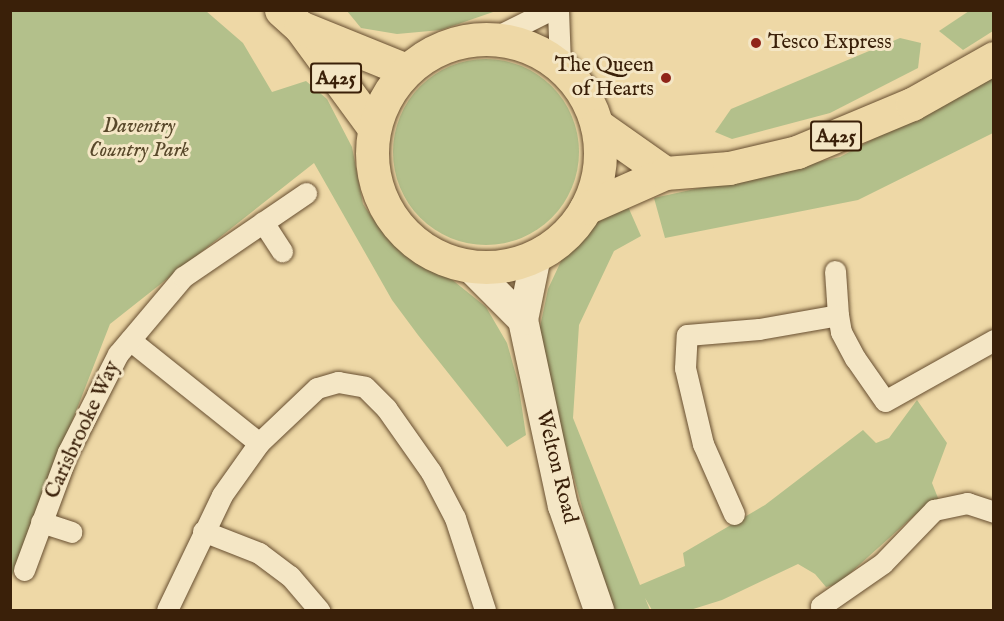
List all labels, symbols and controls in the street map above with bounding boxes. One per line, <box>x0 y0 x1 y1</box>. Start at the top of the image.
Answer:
place label: Tesco Express <box>768 30 892 56</box>
marker: Tesco Express <box>749 36 763 50</box>
place label: The Queen of Hearts <box>555 53 654 103</box>
road number: A425 <box>309 61 363 95</box>
marker: The Queen of Hearts <box>659 71 673 85</box>
park label: Daventry Country Park <box>89 114 189 164</box>
road number: A425 <box>809 119 863 153</box>
street label: Carisbrooke Way <box>40 357 126 503</box>
street label: Welton Road <box>530 408 582 526</box>

